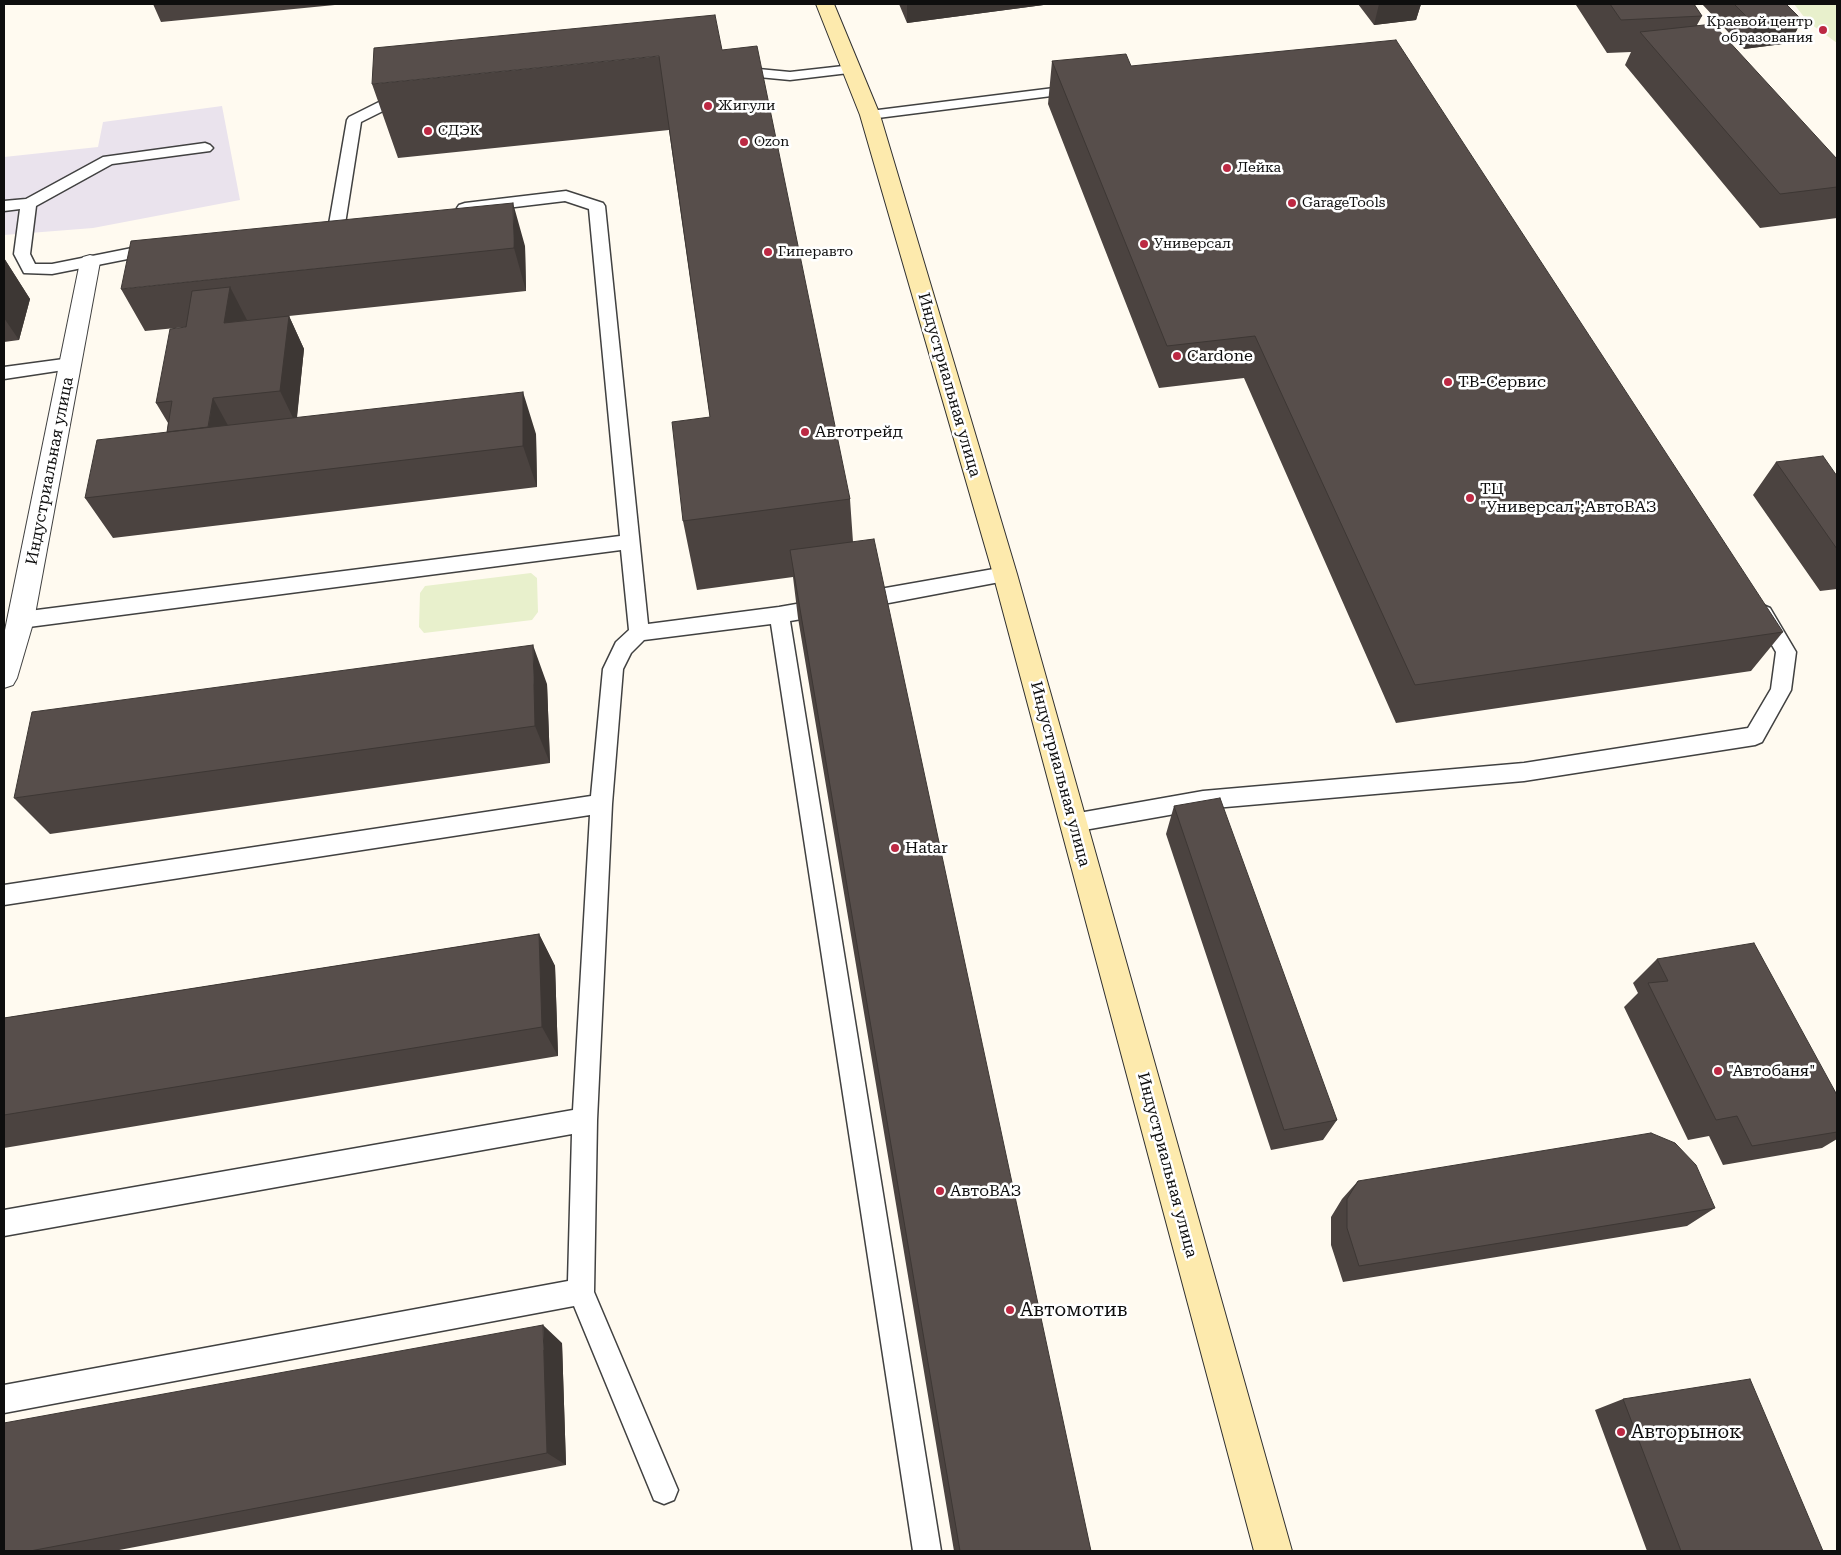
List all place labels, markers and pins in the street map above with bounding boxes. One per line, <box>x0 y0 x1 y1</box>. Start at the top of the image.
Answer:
place label: Краевой центр образования <box>1706 14 1813 46</box>
marker: Краевой центр образования <box>1817 24 1829 36</box>
place label: Жигули <box>718 98 775 114</box>
marker: Жигули <box>702 100 714 112</box>
place label: СДЭК <box>438 123 480 139</box>
marker: СДЭК <box>422 125 434 137</box>
place label: Ozon <box>754 134 789 150</box>
marker: Ozon <box>738 136 750 148</box>
place label: Лейка <box>1237 160 1281 176</box>
marker: Лейка <box>1221 162 1233 174</box>
place label: GarageTools <box>1302 195 1385 211</box>
marker: GarageTools <box>1286 197 1298 209</box>
place label: Универсал <box>1154 236 1231 252</box>
marker: Универсал <box>1138 238 1150 250</box>
place label: Гиперавто <box>778 244 853 260</box>
marker: Гиперавто <box>762 246 774 258</box>
place label: Cardone <box>1187 346 1253 366</box>
marker: Cardone <box>1171 350 1183 362</box>
place label: ТВ-Сервис <box>1458 372 1546 392</box>
marker: ТВ-Сервис <box>1442 376 1454 388</box>
place label: Автотрейд <box>815 422 903 442</box>
marker: Автотрейд <box>799 426 811 438</box>
place label: ТЦ "Универсал";АвтоВАЗ <box>1480 479 1656 517</box>
marker: ТЦ "Универсал";АвтоВАЗ <box>1464 492 1476 504</box>
place label: Hatar <box>905 838 948 858</box>
marker: Hatar <box>889 842 901 854</box>
place label: "Автобаня" <box>1728 1061 1815 1081</box>
marker: "Автобаня" <box>1712 1065 1724 1077</box>
place label: АвтоВАЗ <box>950 1181 1021 1201</box>
marker: АвтоВАЗ <box>934 1185 946 1197</box>
place label: Автомотив <box>1020 1299 1128 1321</box>
marker: Автомотив <box>1004 1304 1016 1316</box>
place label: Авторынок <box>1631 1421 1741 1443</box>
marker: Авторынок <box>1615 1426 1627 1438</box>

